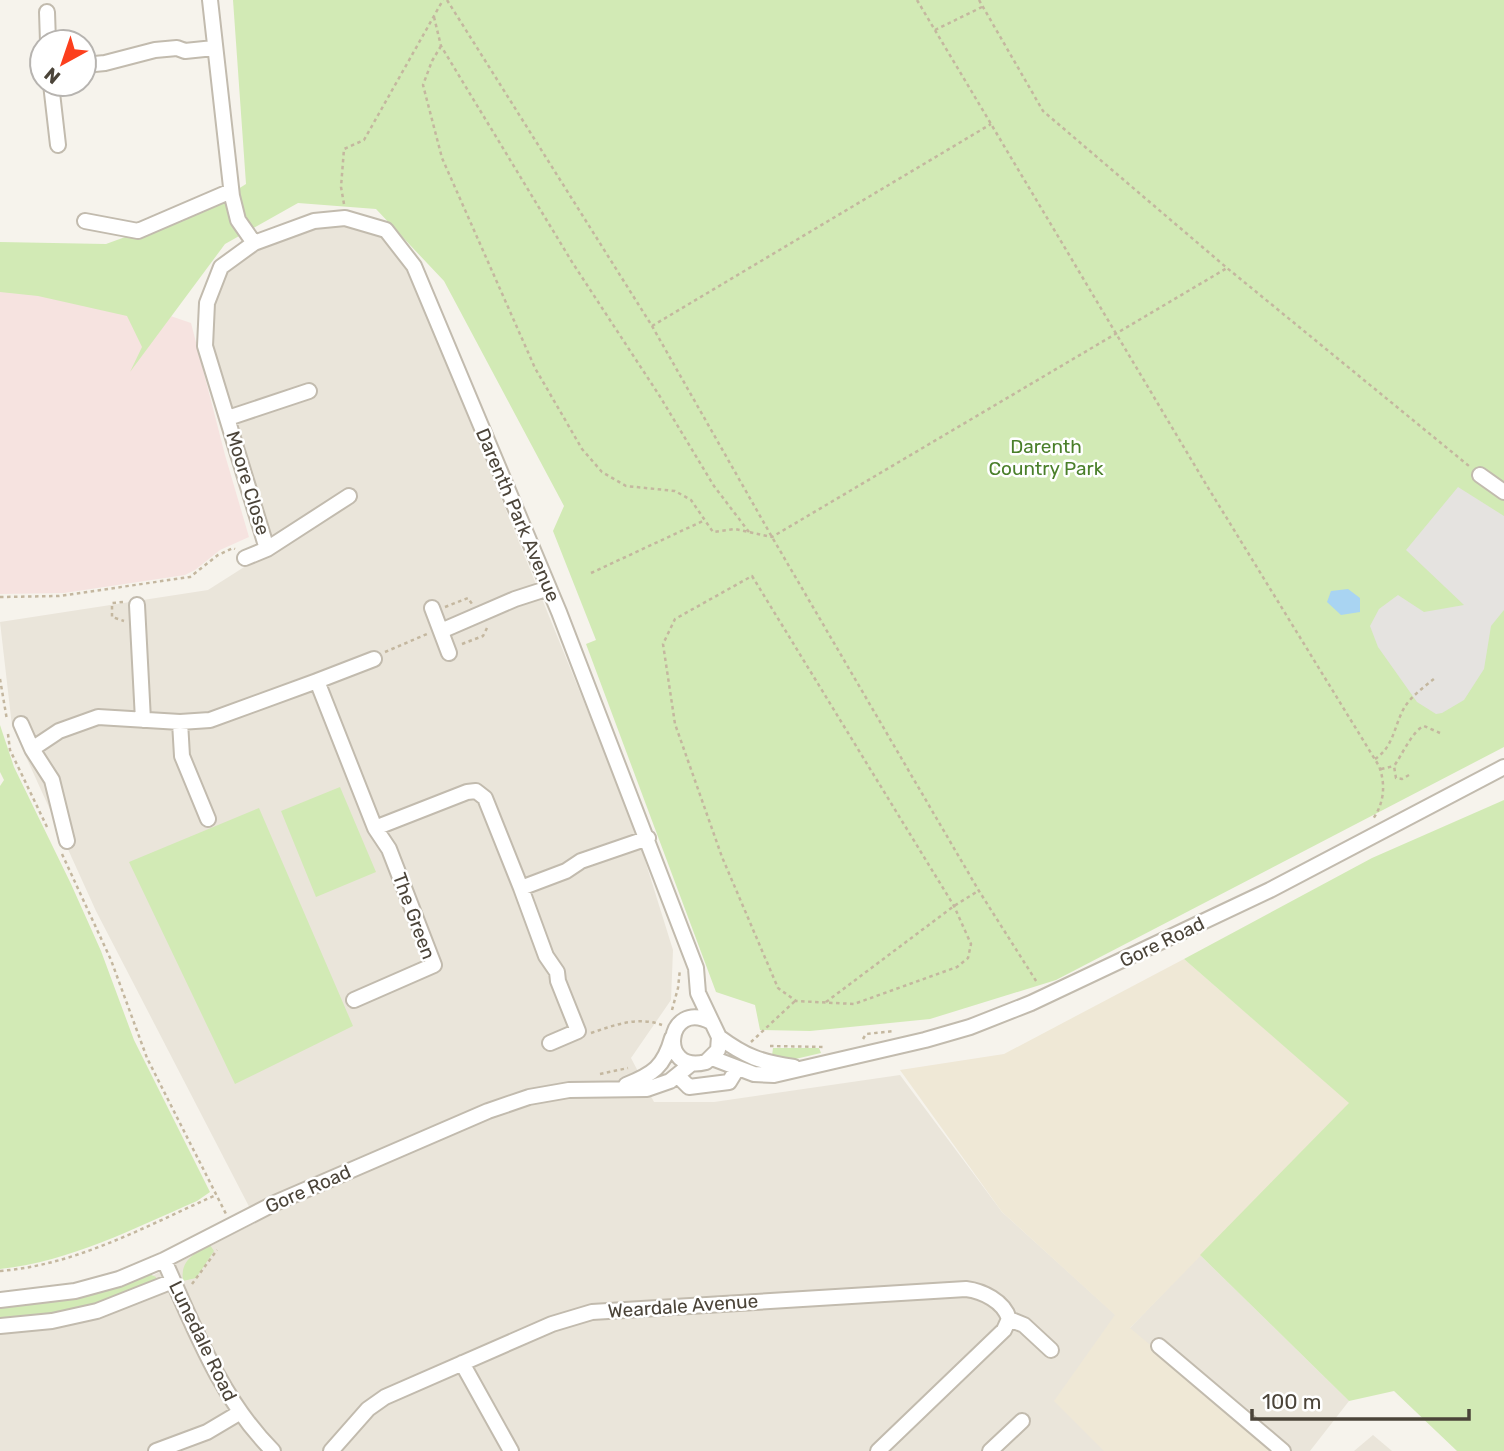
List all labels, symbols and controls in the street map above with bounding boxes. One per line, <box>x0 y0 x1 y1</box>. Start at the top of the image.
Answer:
north arrow <box>28 28 98 98</box>
text: N <box>40 62 65 89</box>
street label: Darenth Park Avenue <box>471 425 565 605</box>
street label: Moore Close <box>221 428 275 538</box>
park label: Darenth Country Park <box>988 435 1104 480</box>
street label: The Green <box>388 870 440 962</box>
street label: Gore Road <box>1116 912 1208 972</box>
street label: Gore Road <box>262 1160 354 1218</box>
street label: Lunedale Road <box>164 1277 242 1405</box>
street label: Weardale Avenue <box>607 1289 759 1323</box>
scale bar <box>1252 1378 1469 1422</box>
text: 100 m <box>1262 1389 1321 1414</box>

